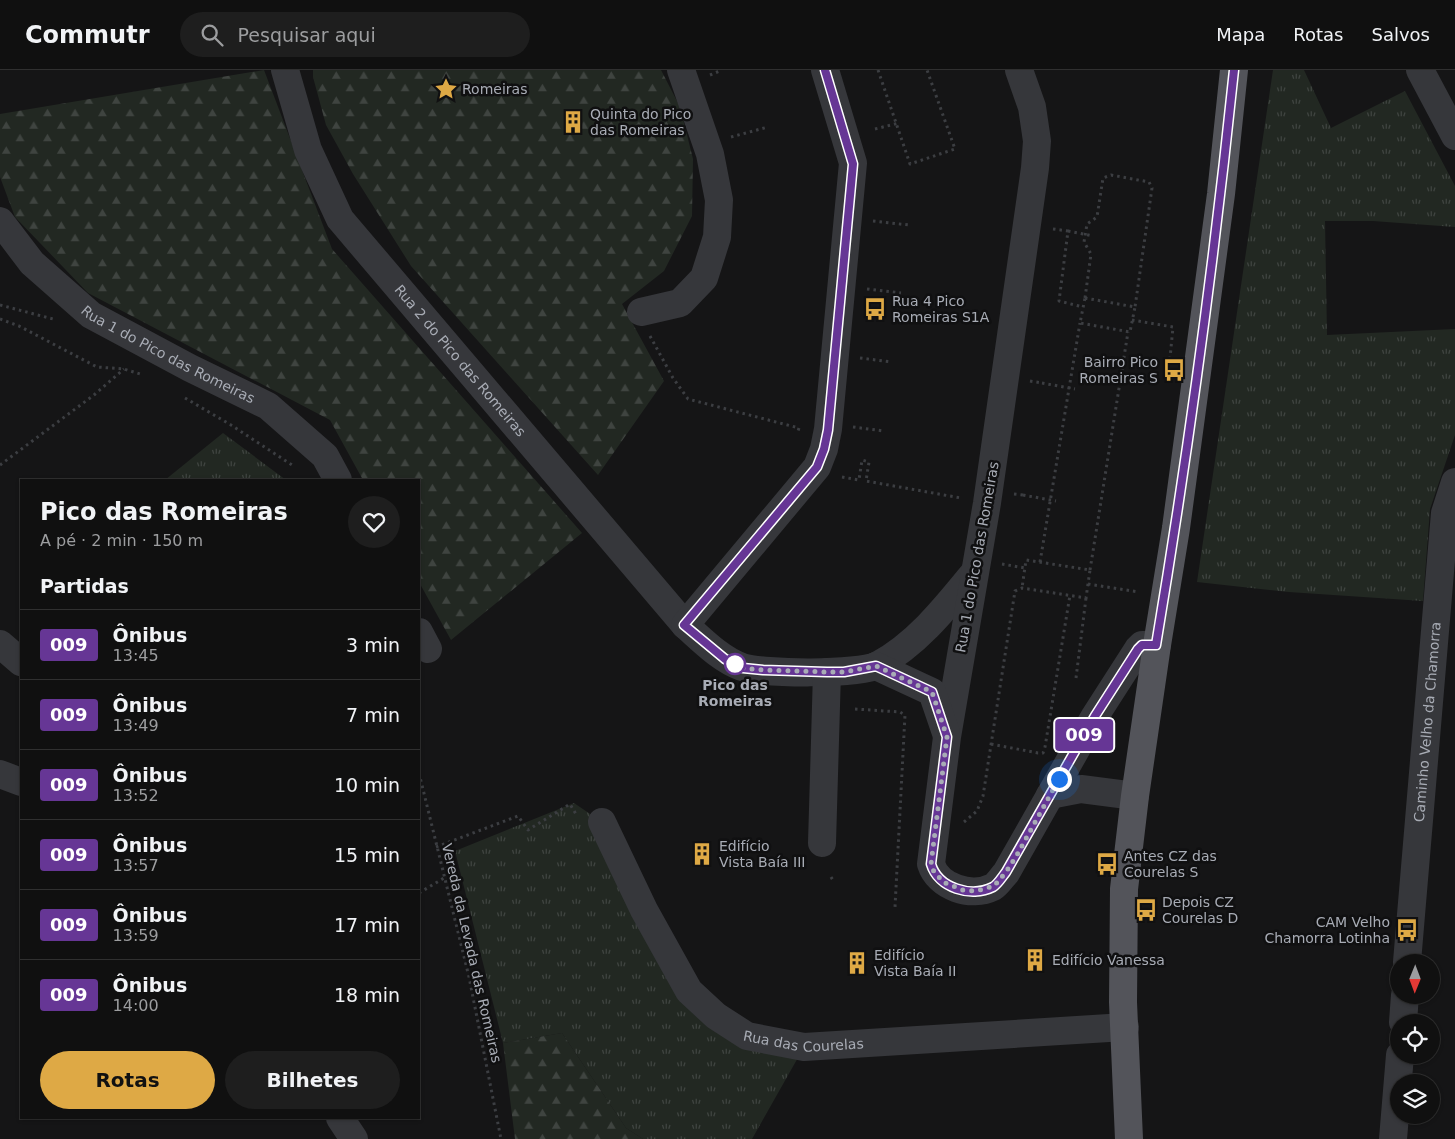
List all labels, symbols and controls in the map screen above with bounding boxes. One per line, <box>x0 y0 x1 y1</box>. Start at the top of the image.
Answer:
search box <box>180 12 530 57</box>
text: Commutr <box>25 21 150 49</box>
icon: search <box>198 21 226 49</box>
text: Pesquisar aqui <box>238 24 376 46</box>
text: Mapa <box>1216 24 1265 45</box>
text: Rotas <box>1293 24 1344 45</box>
text: Salvos <box>1372 24 1430 45</box>
place icon: Romeiras <box>433 76 459 102</box>
place label: Romeiras <box>462 81 527 97</box>
place label: Quinta do Pico das Romeiras <box>590 106 691 138</box>
building icon: Quinta do Pico das Romeiras <box>560 109 586 135</box>
street label: Rua 2 do Pico das Romeiras <box>391 281 529 440</box>
place label: Rua 4 Pico Romeiras S1A <box>892 293 990 325</box>
bus stop icon: Rua 4 Pico Romeiras S1A <box>862 296 888 322</box>
street label: Rua 1 do Pico das Romeiras <box>78 302 257 406</box>
place label: Bairro Pico Romeiras S <box>1079 354 1158 386</box>
bus stop icon: Bairro Pico Romeiras S <box>1161 357 1187 383</box>
street label: Rua 1 do Pico das Romeiras <box>952 460 1002 654</box>
button: heart <box>348 496 400 548</box>
text: Pico das Romeiras <box>40 498 288 526</box>
text: A pé · 2 min · 150 m <box>40 531 203 550</box>
text: Partidas <box>40 575 129 597</box>
street label: Caminho Velho da Chamorra <box>1411 621 1444 823</box>
text: Ônibus <box>113 624 187 646</box>
text: 009 <box>50 634 88 655</box>
text: 3 min <box>346 634 400 656</box>
text: 13:45 <box>113 646 159 665</box>
marker: Pico das Romeiras <box>724 653 746 675</box>
place label: Pico das Romeiras <box>698 677 772 709</box>
text: Ônibus <box>113 694 187 716</box>
text: 009 <box>50 704 88 725</box>
text: 7 min <box>346 704 400 726</box>
text: 13:49 <box>113 716 159 735</box>
line badge: 009 <box>1055 719 1113 751</box>
text: 009 <box>1065 724 1103 745</box>
text: Ônibus <box>113 764 187 786</box>
your location <box>1047 767 1072 792</box>
text: 009 <box>50 774 88 795</box>
text: 10 min <box>334 774 400 796</box>
text: 13:52 <box>113 786 159 805</box>
text: Ônibus <box>113 834 187 856</box>
place label: Edifício Vista Baía III <box>719 838 805 870</box>
building icon: Edifício Vista Baía III <box>689 841 715 867</box>
street label: Vereda da Levada das Romeiras <box>439 842 505 1064</box>
text: 009 <box>50 844 88 865</box>
text: 15 min <box>334 844 400 866</box>
place label: Antes CZ das Courelas S <box>1124 848 1217 880</box>
bus stop icon: Antes CZ das Courelas S <box>1094 851 1120 877</box>
text: 13:57 <box>113 856 159 875</box>
place label: Depois CZ Courelas D <box>1162 894 1238 926</box>
bus stop icon: Depois CZ Courelas D <box>1133 897 1159 923</box>
text: Ônibus <box>113 904 187 926</box>
text: 009 <box>50 914 88 935</box>
text: 17 min <box>334 914 400 936</box>
place label: CAM Velho Chamorra Lotinha <box>1264 914 1390 946</box>
bus stop icon: CAM Velho Chamorra Lotinha <box>1394 917 1420 943</box>
text: 13:59 <box>113 926 159 945</box>
place label: Edifício Vista Baía II <box>874 947 956 979</box>
building icon: Edifício Vanessa <box>1022 947 1048 973</box>
building icon: Edifício Vista Baía II <box>844 950 870 976</box>
place label: Edifício Vanessa <box>1052 952 1165 968</box>
north arrow <box>1390 954 1440 1004</box>
map controls <box>1390 954 1440 1124</box>
text: Ônibus <box>113 974 187 996</box>
text: 009 <box>50 984 88 1005</box>
text: 18 min <box>334 984 400 1006</box>
text: 14:00 <box>113 996 159 1015</box>
button: locate <box>1390 1014 1440 1064</box>
street label: Rua das Courelas <box>742 1027 864 1055</box>
button: Rotas <box>40 1051 215 1109</box>
button: Bilhetes <box>225 1051 400 1109</box>
button: layers <box>1390 1074 1440 1124</box>

